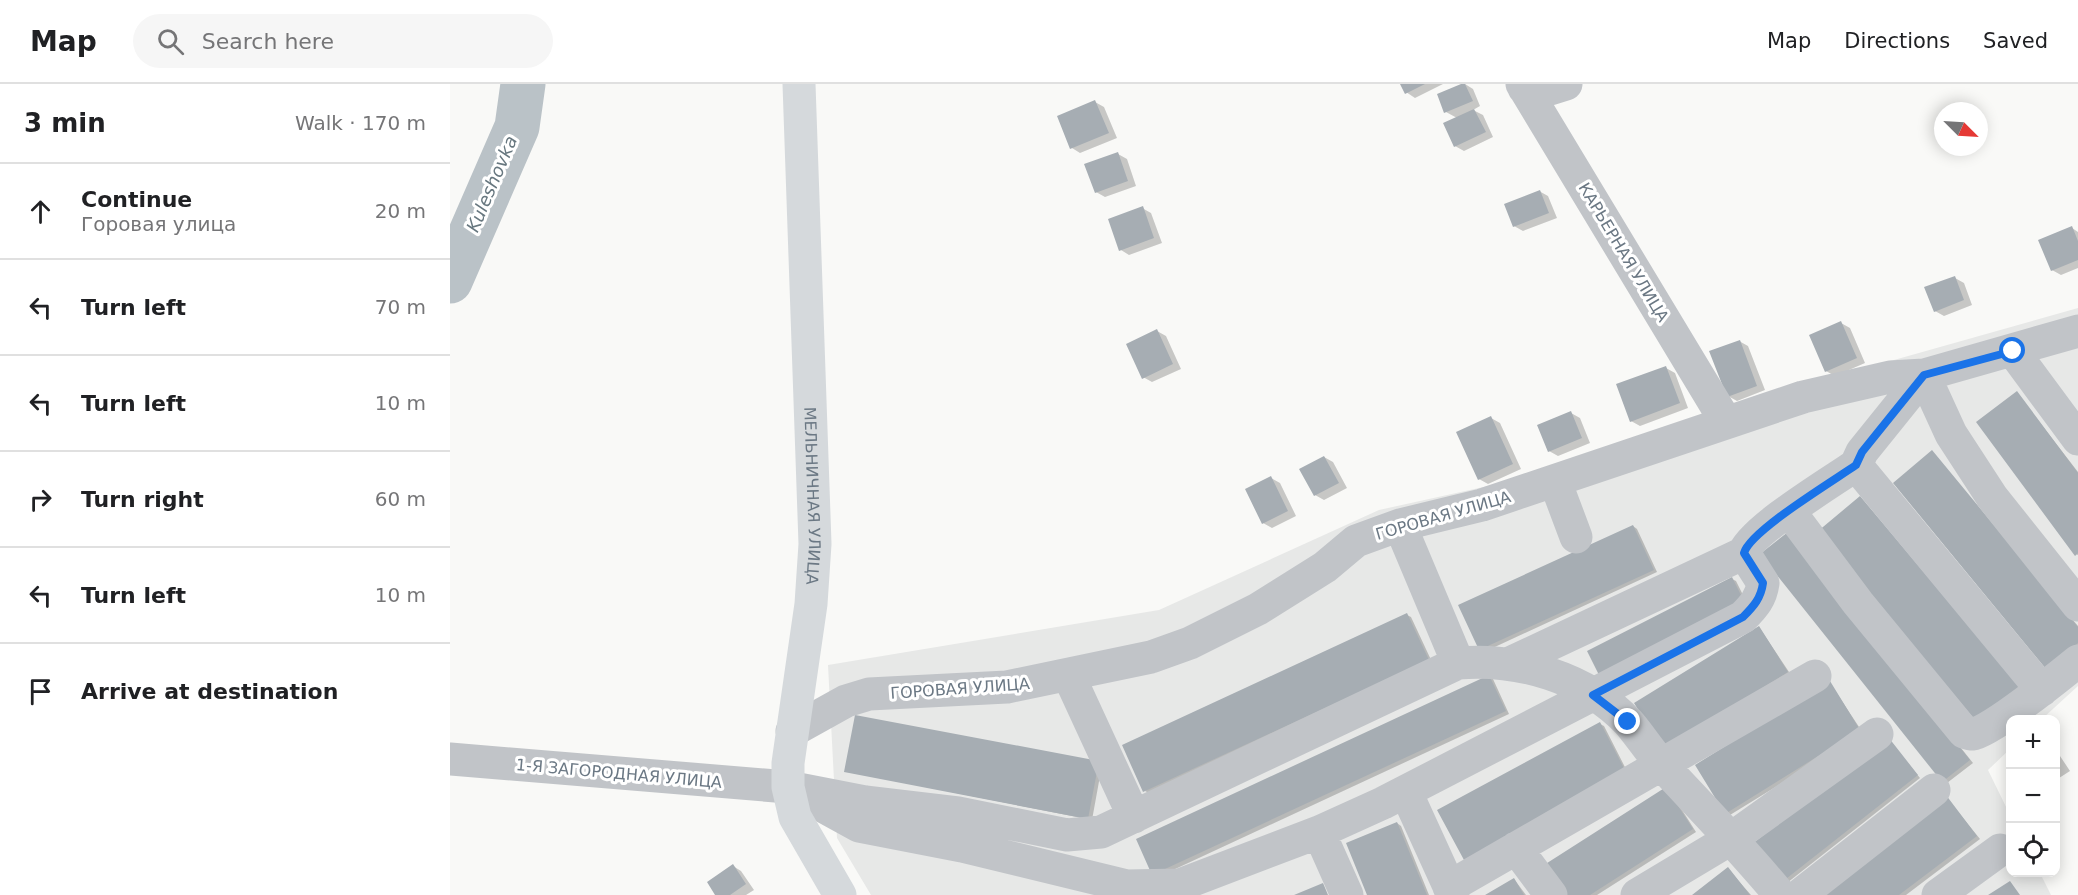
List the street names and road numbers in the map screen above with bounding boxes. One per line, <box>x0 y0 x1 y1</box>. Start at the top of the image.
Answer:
street label: КАРЬЕРНАЯ УЛИЦА <box>1574 179 1673 325</box>
street label: МЕЛЬНИЧНАЯ УЛИЦА <box>800 406 824 585</box>
street label: ГОРОВАЯ УЛИЦА <box>1373 487 1513 544</box>
street label: ГОРОВАЯ УЛИЦА <box>890 674 1030 703</box>
street label: 1-Я ЗАГОРОДНАЯ УЛИЦА <box>515 755 723 792</box>

